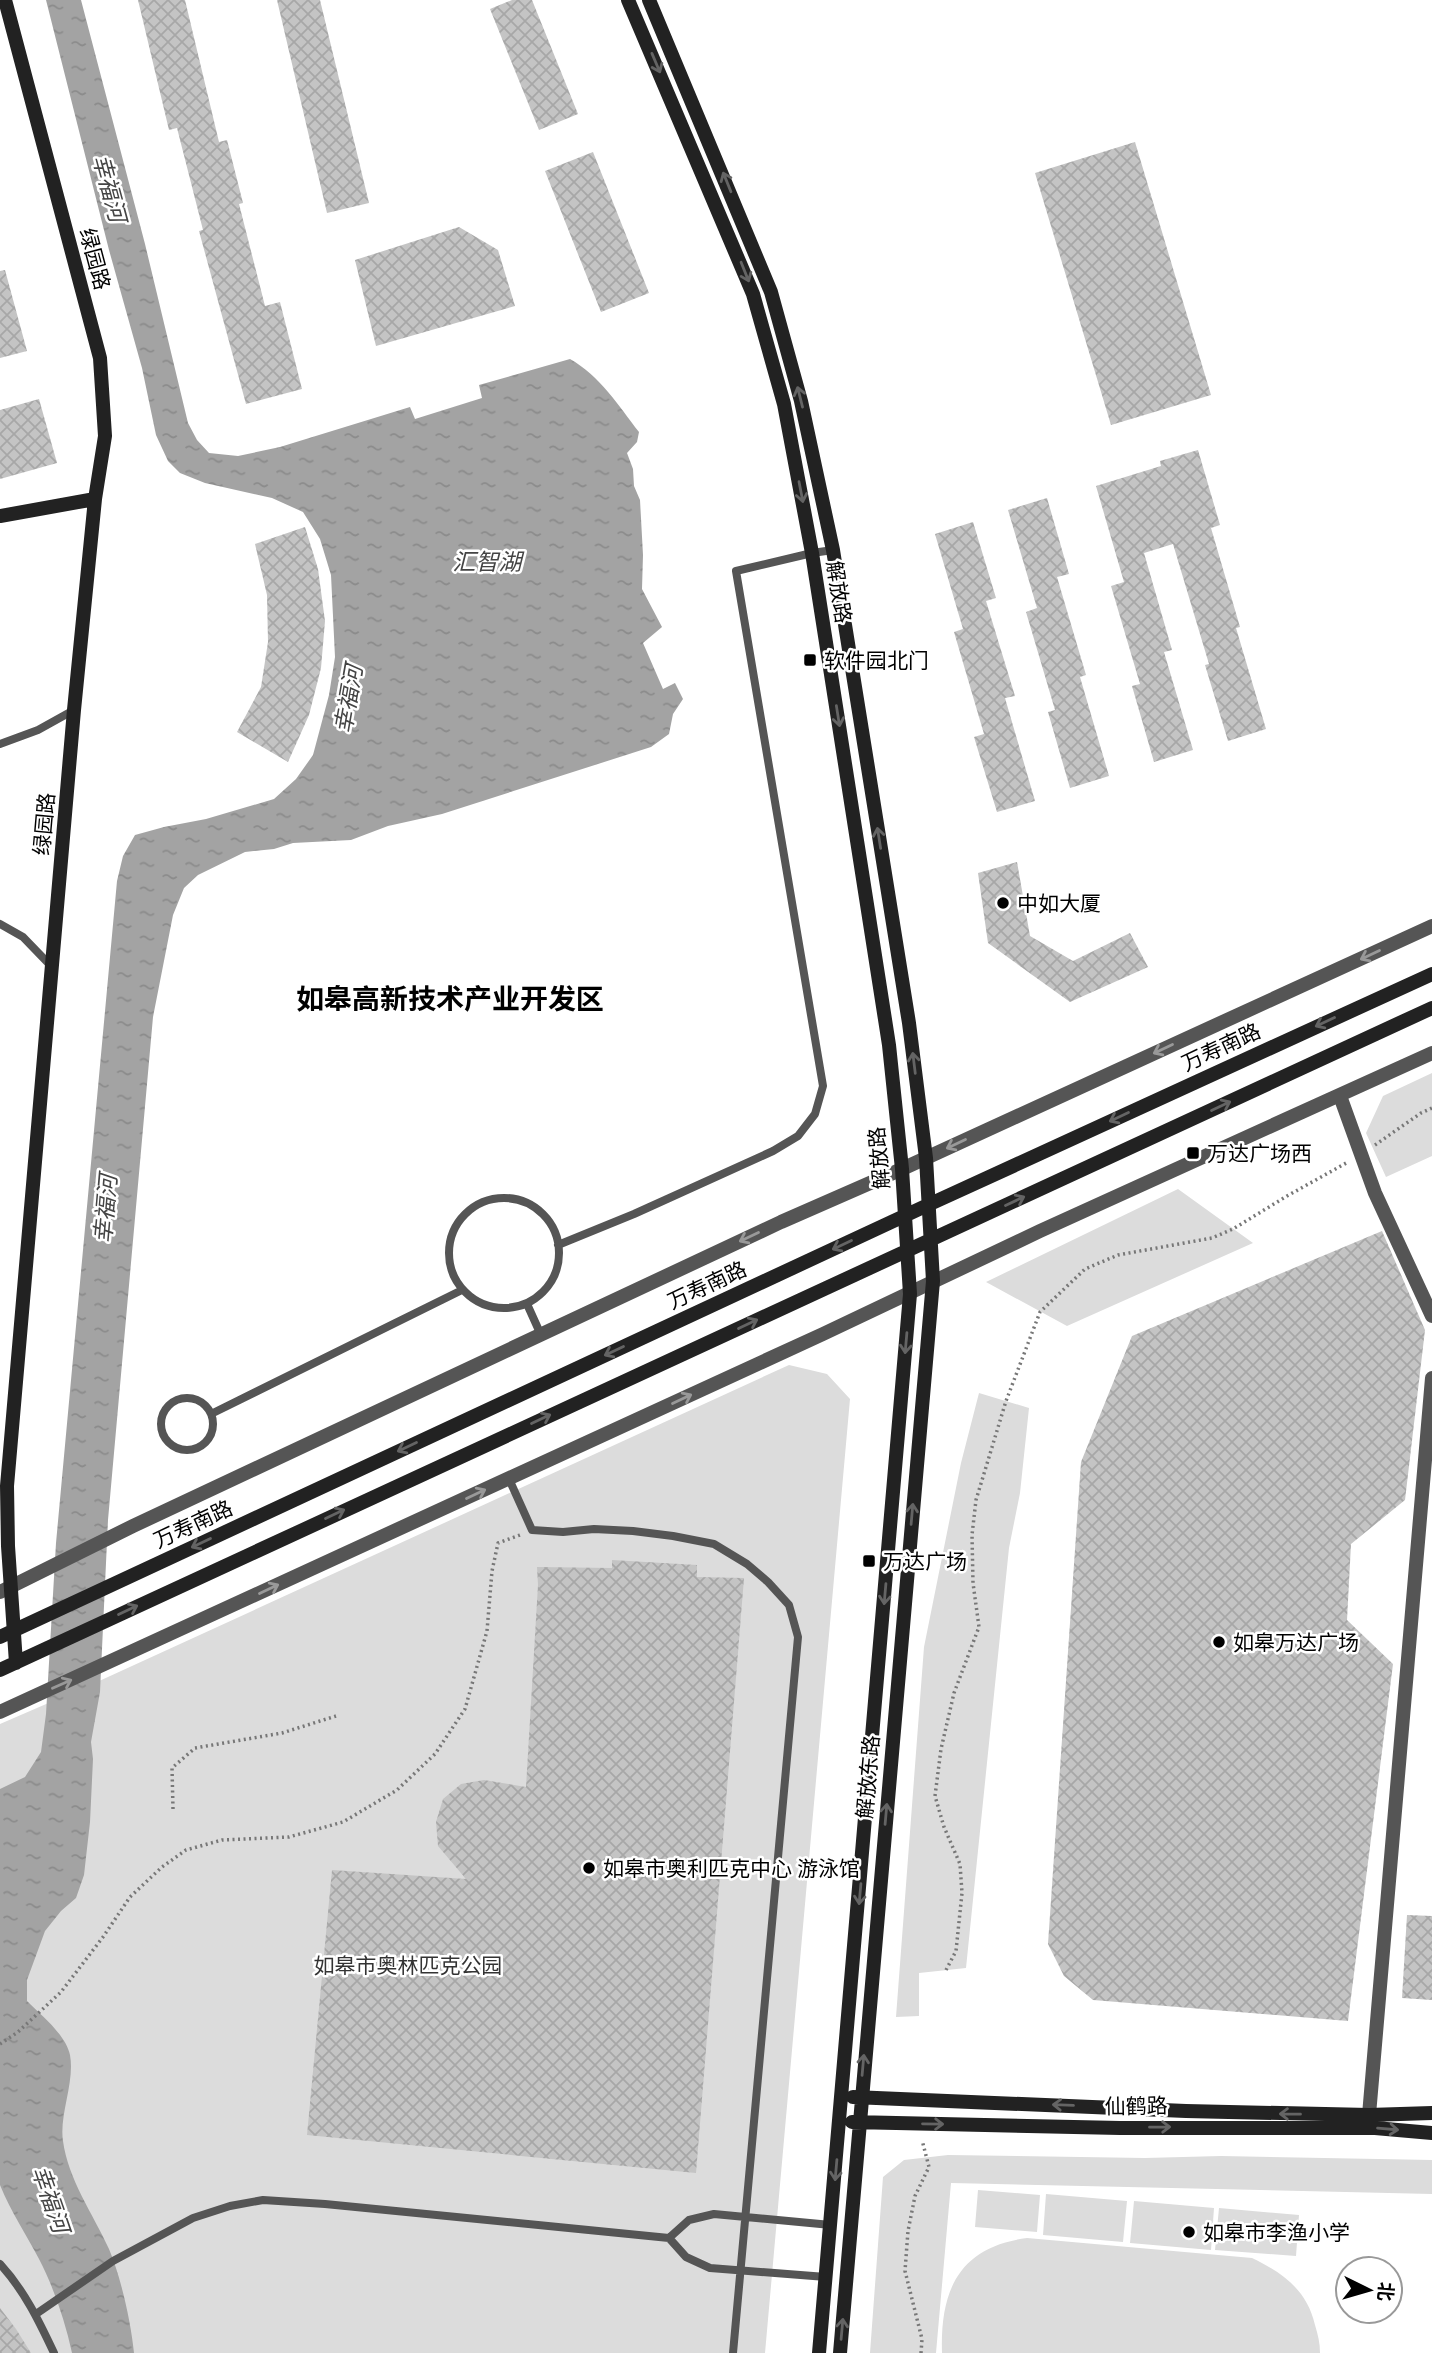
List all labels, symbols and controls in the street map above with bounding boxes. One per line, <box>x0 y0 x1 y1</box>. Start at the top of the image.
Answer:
one-way arrow <box>650 51 663 73</box>
water label: 幸福河 <box>88 151 133 229</box>
one-way arrow <box>719 172 732 194</box>
street label: 绿园路 <box>75 225 115 293</box>
one-way arrow <box>739 261 752 282</box>
one-way arrow <box>793 386 806 409</box>
one-way arrow <box>795 480 808 503</box>
water label: 汇智湖 <box>453 548 525 575</box>
street label: 解放路 <box>822 559 856 625</box>
place label: 软件园北门 <box>824 648 929 673</box>
marker: 软件园北门 <box>802 652 818 668</box>
water label: 幸福河 <box>329 659 368 735</box>
one-way arrow <box>832 705 845 727</box>
street label: 绿园路 <box>29 792 59 856</box>
one-way arrow <box>872 827 885 850</box>
place label: 中如大厦 <box>1017 891 1101 916</box>
marker: 中如大厦 <box>995 895 1011 911</box>
one-way arrow <box>1360 949 1381 962</box>
district label: 如皋高新技术产业开发区 <box>296 982 604 1015</box>
one-way arrow <box>1315 1016 1337 1029</box>
street label: 万寿南路 <box>1178 1018 1264 1076</box>
one-way arrow <box>1153 1043 1174 1056</box>
one-way arrow <box>908 1052 921 1075</box>
one-way arrow <box>1211 1098 1232 1111</box>
one-way arrow <box>1108 1111 1130 1124</box>
street label: 解放路 <box>864 1126 894 1190</box>
one-way arrow <box>946 1138 967 1151</box>
place label: 万达广场西 <box>1207 1141 1312 1166</box>
marker: 万达广场西 <box>1185 1145 1201 1161</box>
water label: 幸福河 <box>89 1169 122 1245</box>
one-way arrow <box>1004 1194 1025 1208</box>
one-way arrow <box>739 1231 760 1244</box>
one-way arrow <box>832 1239 853 1252</box>
street label: 万寿南路 <box>664 1256 750 1314</box>
one-way arrow <box>737 1317 758 1330</box>
one-way arrow <box>899 1332 912 1354</box>
one-way arrow <box>604 1345 625 1358</box>
one-way arrow <box>672 1392 693 1405</box>
one-way arrow <box>530 1412 551 1425</box>
one-way arrow <box>397 1441 419 1454</box>
one-way arrow <box>465 1487 486 1501</box>
street label: 万寿南路 <box>150 1495 236 1553</box>
one-way arrow <box>906 1504 919 1526</box>
one-way arrow <box>323 1507 345 1520</box>
one-way arrow <box>191 1537 212 1550</box>
place label: 万达广场 <box>883 1549 967 1574</box>
marker: 万达广场 <box>861 1553 877 1569</box>
one-way arrow <box>258 1582 279 1595</box>
one-way arrow <box>878 1583 891 1605</box>
one-way arrow <box>117 1603 138 1616</box>
place label: 如皋万达广场 <box>1233 1630 1359 1655</box>
marker: 如皋万达广场 <box>1211 1634 1227 1650</box>
one-way arrow <box>51 1677 72 1690</box>
street label: 解放东路 <box>852 1734 884 1820</box>
one-way arrow <box>880 1803 893 1826</box>
place label: 如皋市奥利匹克中心 游泳馆 <box>603 1856 860 1881</box>
marker: 如皋市奥利匹克中心 游泳馆 <box>581 1860 597 1876</box>
one-way arrow <box>853 1883 866 1905</box>
park label: 如皋市奥林匹克公园 <box>314 1953 503 1978</box>
one-way arrow <box>857 2054 870 2077</box>
street label: 仙鹤路 <box>1104 2093 1168 2119</box>
one-way arrow <box>1052 2098 1075 2111</box>
one-way arrow <box>1279 2107 1302 2120</box>
one-way arrow <box>921 2118 944 2131</box>
one-way arrow <box>1148 2120 1171 2134</box>
one-way arrow <box>1376 2123 1398 2136</box>
one-way arrow <box>829 2158 842 2181</box>
water label: 幸福河 <box>27 2162 76 2240</box>
place label: 如皋市李渔小学 <box>1203 2220 1350 2245</box>
marker: 如皋市李渔小学 <box>1181 2224 1197 2240</box>
north arrow <box>1334 2255 1404 2325</box>
text: 北 <box>1374 2281 1398 2302</box>
one-way arrow <box>836 2318 849 2340</box>

